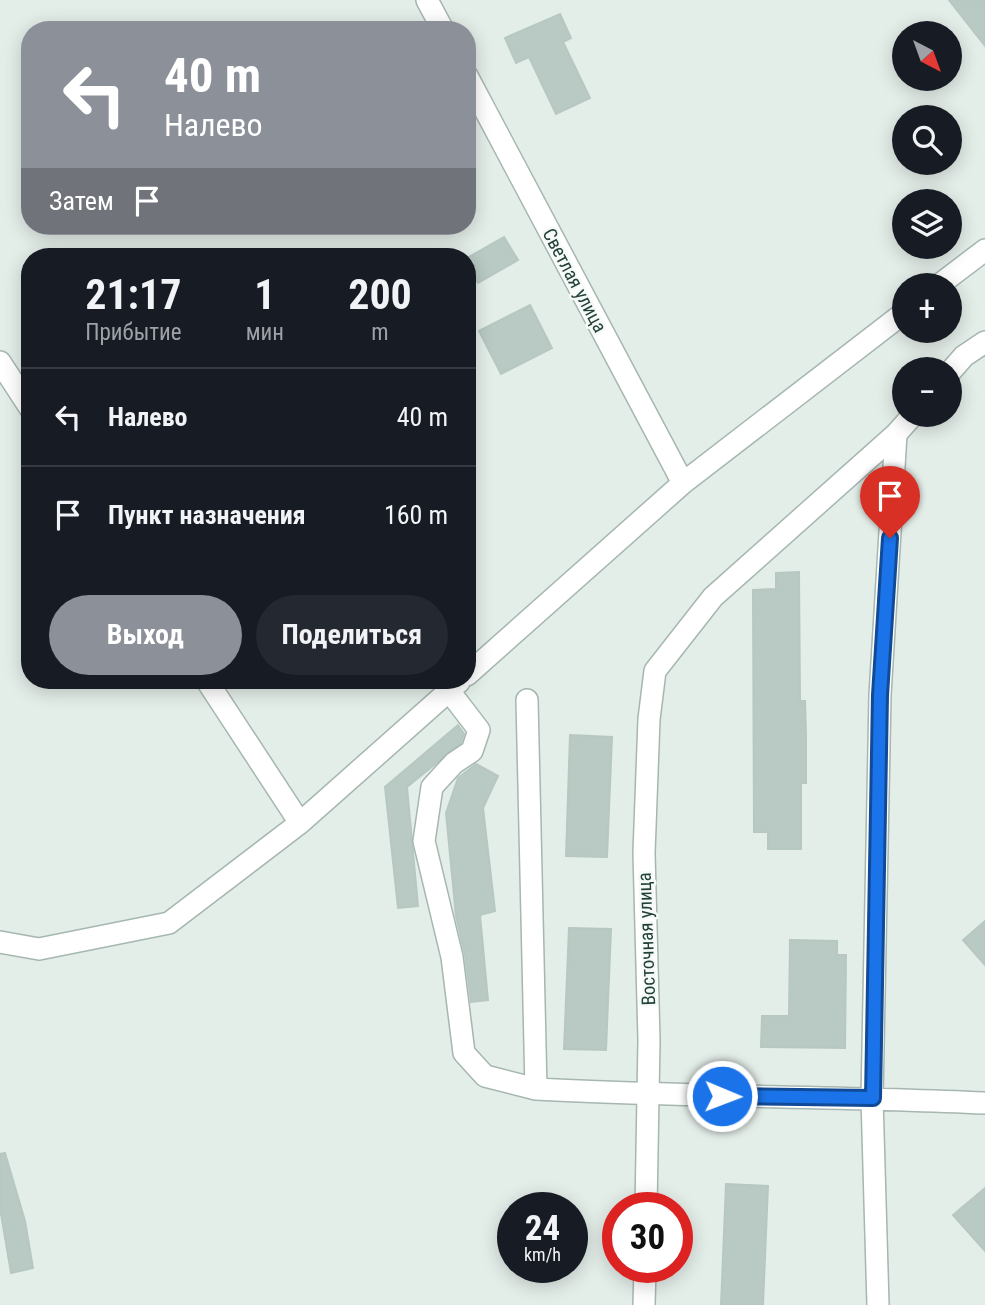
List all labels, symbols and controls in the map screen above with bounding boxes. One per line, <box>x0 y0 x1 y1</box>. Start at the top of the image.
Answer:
north arrow <box>892 21 962 91</box>
map controls <box>892 21 962 427</box>
text: 40 m <box>164 47 261 104</box>
icon: left <box>49 49 140 140</box>
button: search <box>892 105 962 175</box>
text: Налево <box>164 106 263 144</box>
icon: arrive <box>128 182 166 220</box>
text: Затем <box>49 186 114 216</box>
button: layers <box>892 189 962 259</box>
street label: Светлая улица <box>537 224 612 336</box>
text: 21:17 <box>85 270 182 319</box>
text: 1 <box>254 270 275 319</box>
text: 200 <box>348 270 412 319</box>
button: + <box>892 273 962 343</box>
text: Прибытие <box>85 319 182 346</box>
text: мин <box>246 319 284 346</box>
text: m <box>371 319 389 346</box>
button: − <box>892 357 962 427</box>
icon: left <box>49 398 87 436</box>
text: Налево <box>108 402 188 432</box>
text: 40 m <box>397 402 448 432</box>
pin <box>860 466 920 538</box>
icon: arrive <box>871 477 909 515</box>
icon: arrive <box>49 496 87 534</box>
text: Пункт назначения <box>108 500 306 530</box>
text: 160 m <box>384 500 448 530</box>
button: Выход <box>49 595 242 675</box>
button: Поделиться <box>256 595 448 675</box>
street label: Восточная улица <box>633 872 660 1006</box>
position arrow <box>685 1059 759 1133</box>
speed limit sign: 30 <box>602 1192 693 1283</box>
text: 24 <box>525 1208 560 1249</box>
text: km/h <box>524 1244 561 1265</box>

